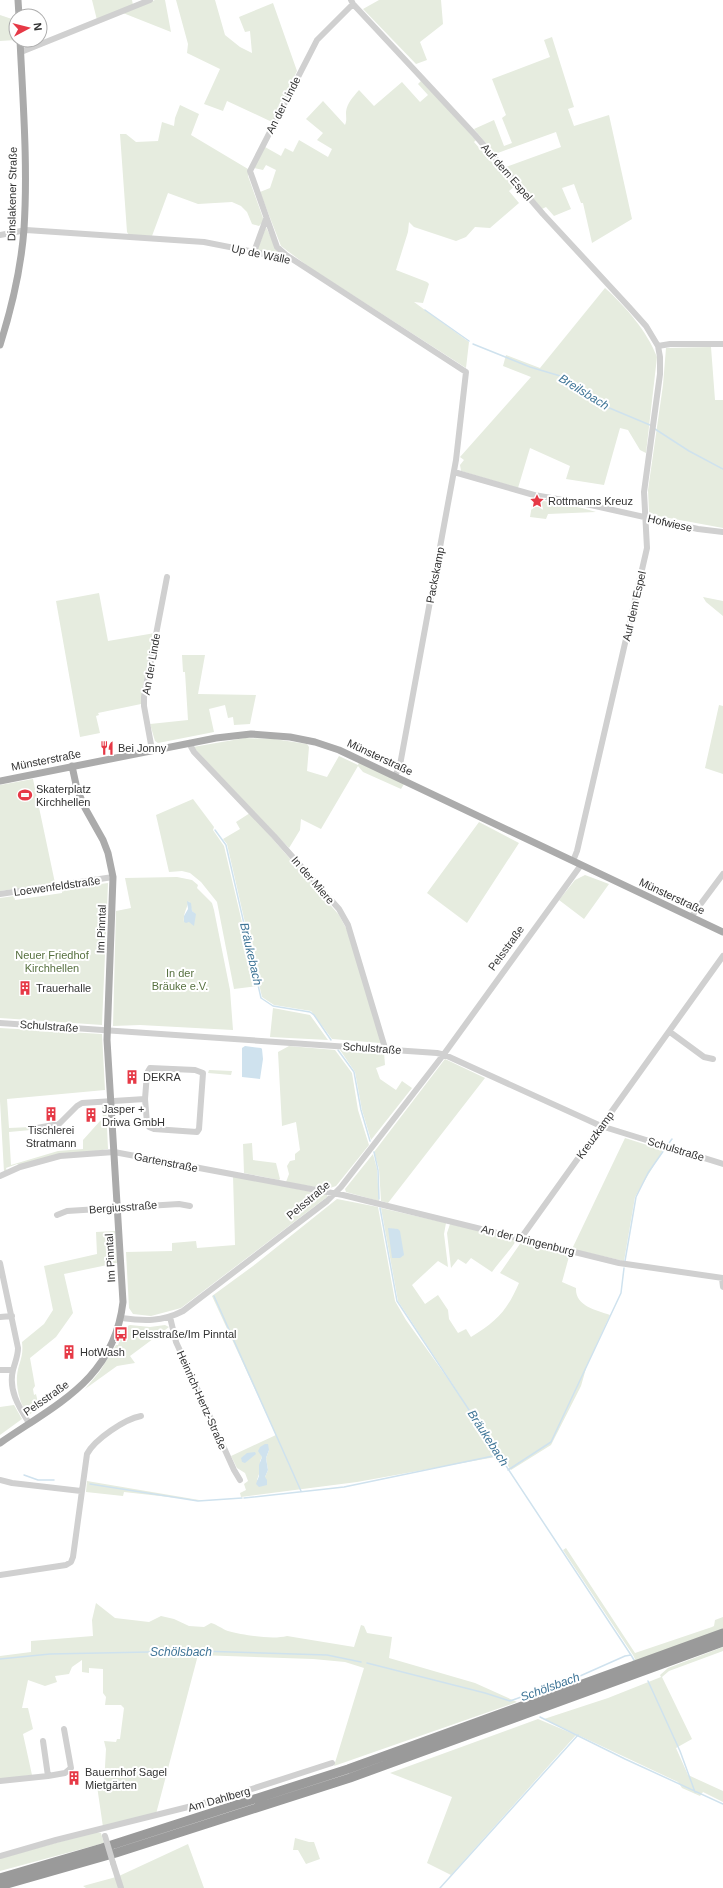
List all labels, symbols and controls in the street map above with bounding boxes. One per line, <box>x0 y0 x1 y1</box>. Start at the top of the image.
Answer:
north arrow <box>8 8 48 48</box>
text: N <box>31 22 44 32</box>
street label: An der Linde <box>263 74 303 136</box>
street label: Auf dem Espel <box>479 141 535 203</box>
street label: Dinslakener Straße <box>5 147 19 241</box>
street label: Up de Wälle <box>230 242 292 266</box>
water label: Breilsbach <box>557 371 612 413</box>
place icon: Rottmanns Kreuz <box>529 493 545 509</box>
place label: Rottmanns Kreuz <box>548 495 633 507</box>
street label: Hofwiese <box>647 512 693 534</box>
street label: Packskamp <box>424 546 446 604</box>
street label: Auf dem Espel <box>620 570 648 642</box>
street label: An der Linde <box>140 632 162 696</box>
street label: Münsterstraße <box>345 737 415 777</box>
restaurant icon: Bei Jonny <box>99 740 115 756</box>
place label: Bei Jonny <box>118 742 167 754</box>
street label: Münsterstraße <box>10 747 82 773</box>
place label: Skaterplatz Kirchhellen <box>36 783 91 808</box>
sports icon: Skaterplatz Kirchhellen <box>17 787 33 803</box>
street label: In der Miere <box>289 854 337 906</box>
street label: Loewenfeldstraße <box>13 874 101 898</box>
street label: Münsterstraße <box>637 876 707 916</box>
street label: Im Pinntal <box>94 904 108 954</box>
water label: Bräukebach <box>237 921 265 987</box>
street label: Pelsstraße <box>486 923 526 973</box>
park label: Neuer Friedhof Kirchhellen <box>15 949 90 974</box>
park label: In der Bräuke e.V. <box>152 967 208 992</box>
building icon: Trauerhalle <box>17 980 33 996</box>
place label: Trauerhalle <box>36 982 91 994</box>
street label: Schulstraße <box>19 1018 79 1034</box>
street label: Schulstraße <box>342 1040 402 1056</box>
building icon: DEKRA <box>124 1069 140 1085</box>
place label: DEKRA <box>143 1071 182 1083</box>
place label: Jasper + Driwa GmbH <box>102 1103 165 1128</box>
building icon: Tischlerei Stratmann <box>43 1106 59 1122</box>
building icon: Jasper + Driwa GmbH <box>83 1107 99 1123</box>
street label: Kreuzkamp <box>574 1109 616 1161</box>
place label: Tischlerei Stratmann <box>26 1124 76 1149</box>
street label: Schulstraße <box>646 1135 706 1163</box>
street label: Gartenstraße <box>133 1150 199 1174</box>
street label: Pelsstraße <box>284 1179 332 1221</box>
street label: Bergiusstraße <box>88 1199 158 1215</box>
street label: An der Dringenburg <box>480 1223 576 1257</box>
street label: Im Pinntal <box>103 1233 117 1283</box>
bus stop icon: Pelsstraße/Im Pinntal <box>113 1326 129 1342</box>
place label: Pelsstraße/Im Pinntal <box>132 1328 237 1340</box>
building icon: HotWash <box>61 1344 77 1360</box>
place label: HotWash <box>80 1346 125 1358</box>
street label: Heinrich-Hertz-Straße <box>175 1349 229 1451</box>
street label: Pelsstraße <box>21 1378 71 1418</box>
water label: Bräukebach <box>465 1407 511 1469</box>
water label: Schölsbach <box>150 1645 212 1659</box>
water label: Schölsbach <box>518 1670 582 1704</box>
place label: Bauernhof Sagel Mietgärten <box>85 1766 167 1791</box>
building icon: Bauernhof Sagel Mietgärten <box>66 1770 82 1786</box>
street label: Am Dahlberg <box>186 1784 252 1814</box>

